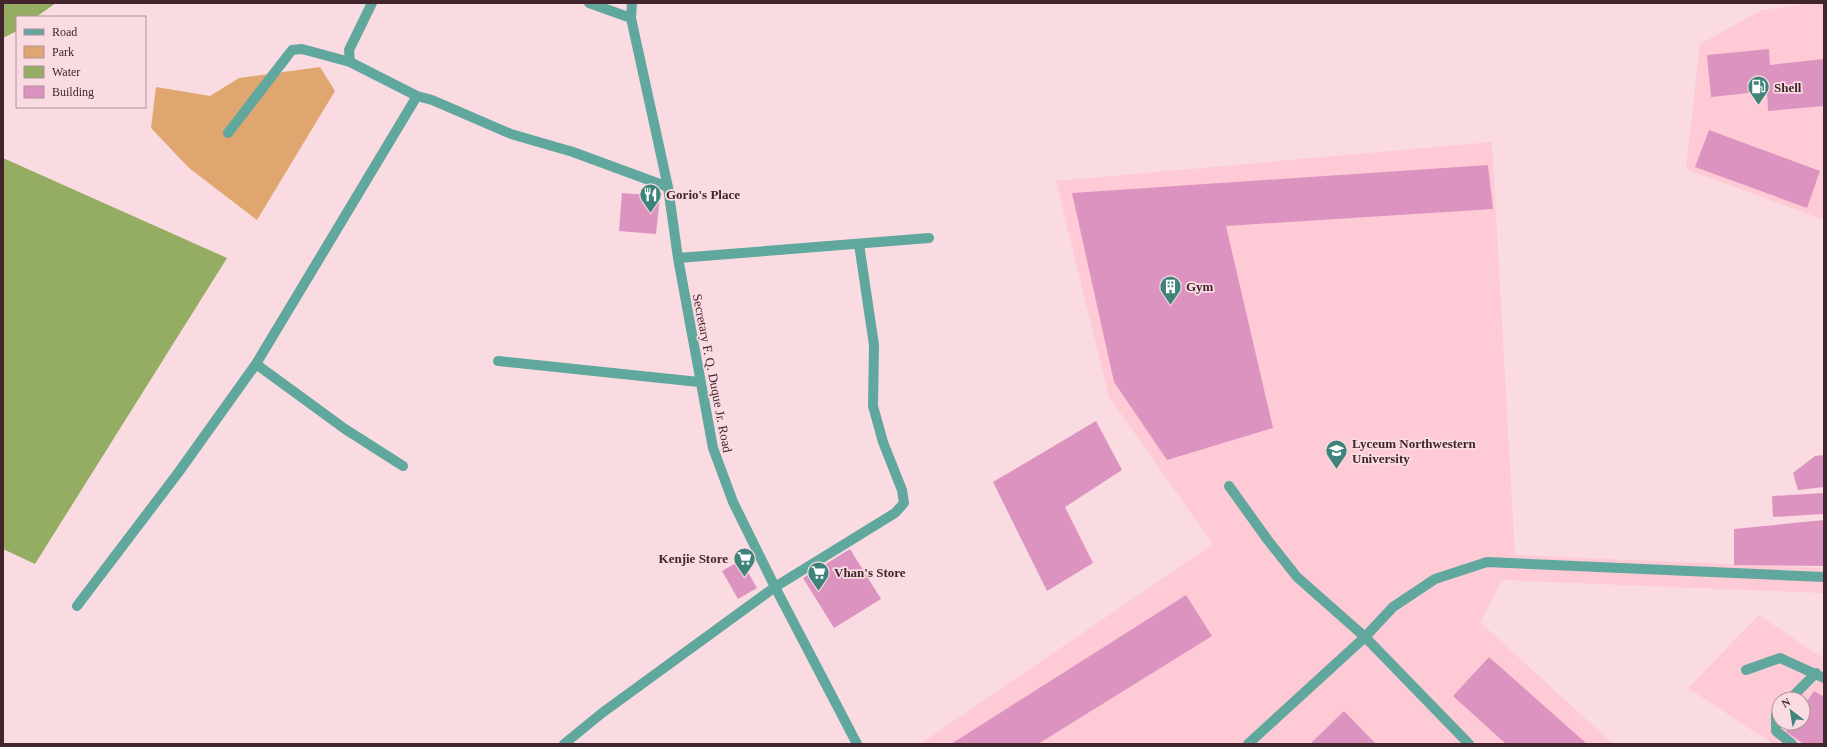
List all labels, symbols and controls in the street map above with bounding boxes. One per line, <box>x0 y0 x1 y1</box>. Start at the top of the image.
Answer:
legend <box>16 16 146 108</box>
text: Road <box>52 25 77 39</box>
text: Park <box>52 45 74 59</box>
text: Water <box>52 65 80 79</box>
fuel station icon: Shell <box>1745 74 1771 107</box>
place label: Shell <box>1774 80 1802 95</box>
text: Building <box>52 85 94 99</box>
restaurant icon: Gorio's Place <box>637 181 663 214</box>
place label: Gorio's Place <box>666 187 740 202</box>
building icon: Gym <box>1158 273 1184 306</box>
place label: Gym <box>1186 279 1214 294</box>
street label: Secretary F. Q. Duque Jr. Road <box>690 292 735 454</box>
place label: Lyceum Northwestern University <box>1352 436 1477 466</box>
school or university icon: Lyceum Northwestern University <box>1323 437 1349 470</box>
supermarket icon: Kenjie Store <box>731 545 757 578</box>
place label: Kenjie Store <box>659 551 728 566</box>
supermarket icon: Vhan's Store <box>805 559 831 592</box>
place label: Vhan's Store <box>834 565 906 580</box>
north arrow <box>1771 691 1811 731</box>
text: N <box>1779 695 1792 710</box>

